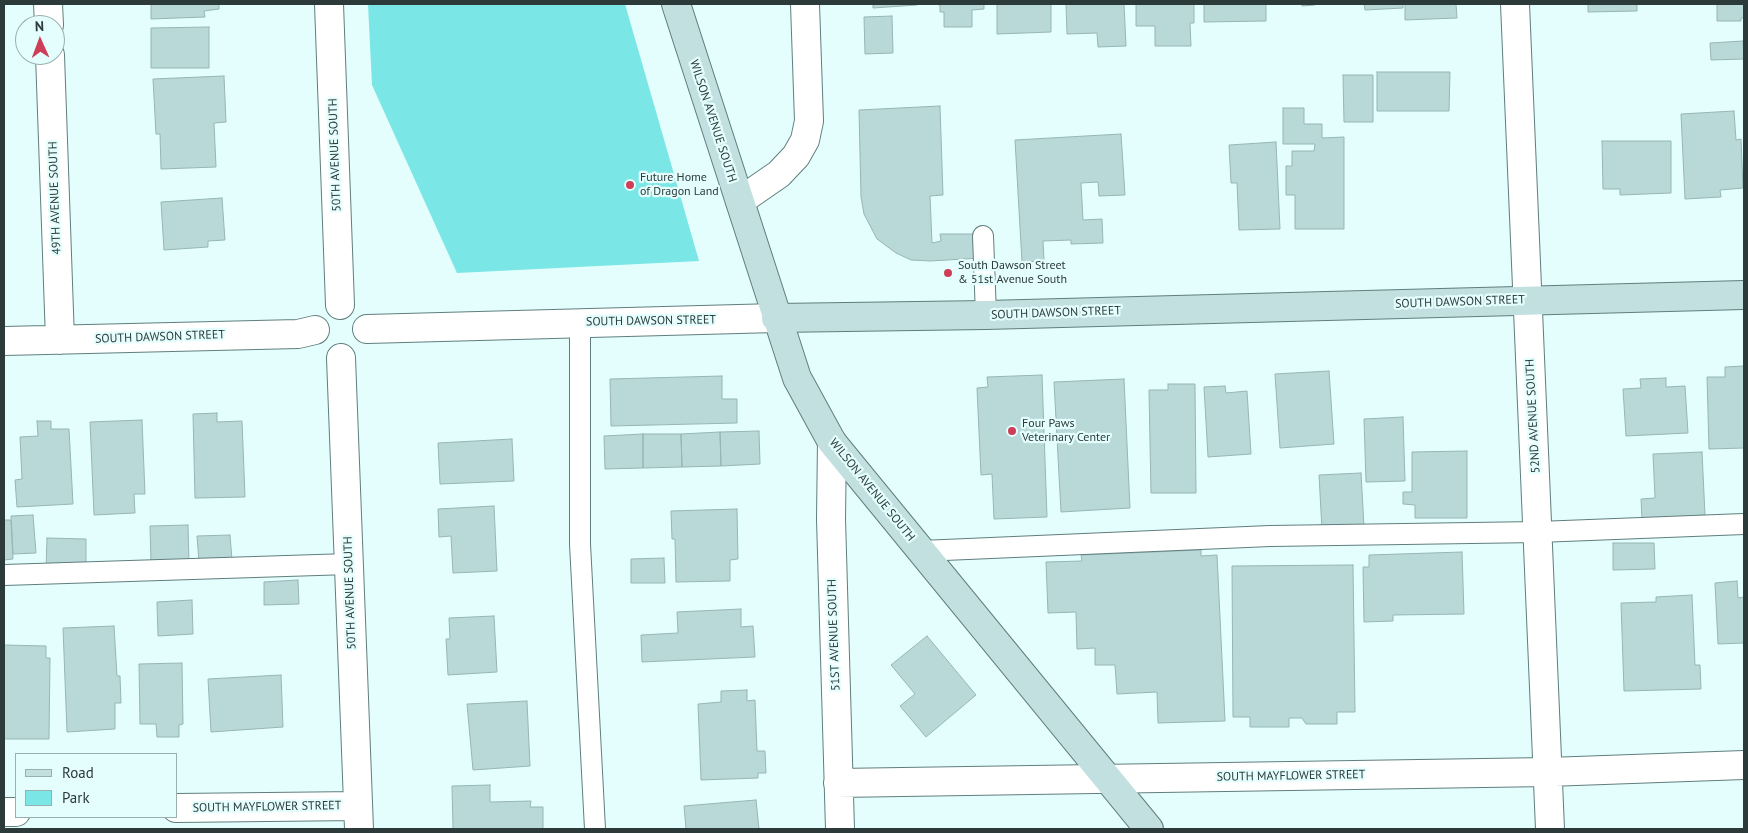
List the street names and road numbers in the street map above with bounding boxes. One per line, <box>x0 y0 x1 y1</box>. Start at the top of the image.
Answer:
street label: WILSON AVENUE SOUTH <box>686 58 740 184</box>
street label: 50TH AVENUE SOUTH <box>326 98 344 212</box>
street label: 49TH AVENUE SOUTH <box>46 141 64 255</box>
street label: SOUTH DAWSON STREET <box>1395 293 1525 311</box>
street label: SOUTH DAWSON STREET <box>991 304 1121 322</box>
street label: SOUTH DAWSON STREET <box>586 313 716 329</box>
street label: SOUTH DAWSON STREET <box>95 328 225 346</box>
street label: 52ND AVENUE SOUTH <box>1523 358 1543 474</box>
street label: WILSON AVENUE SOUTH <box>826 436 918 544</box>
street label: 50TH AVENUE SOUTH <box>341 536 359 650</box>
street label: 51ST AVENUE SOUTH <box>825 579 843 691</box>
street label: SOUTH MAYFLOWER STREET <box>1217 768 1365 784</box>
street label: SOUTH MAYFLOWER STREET <box>193 799 341 815</box>

